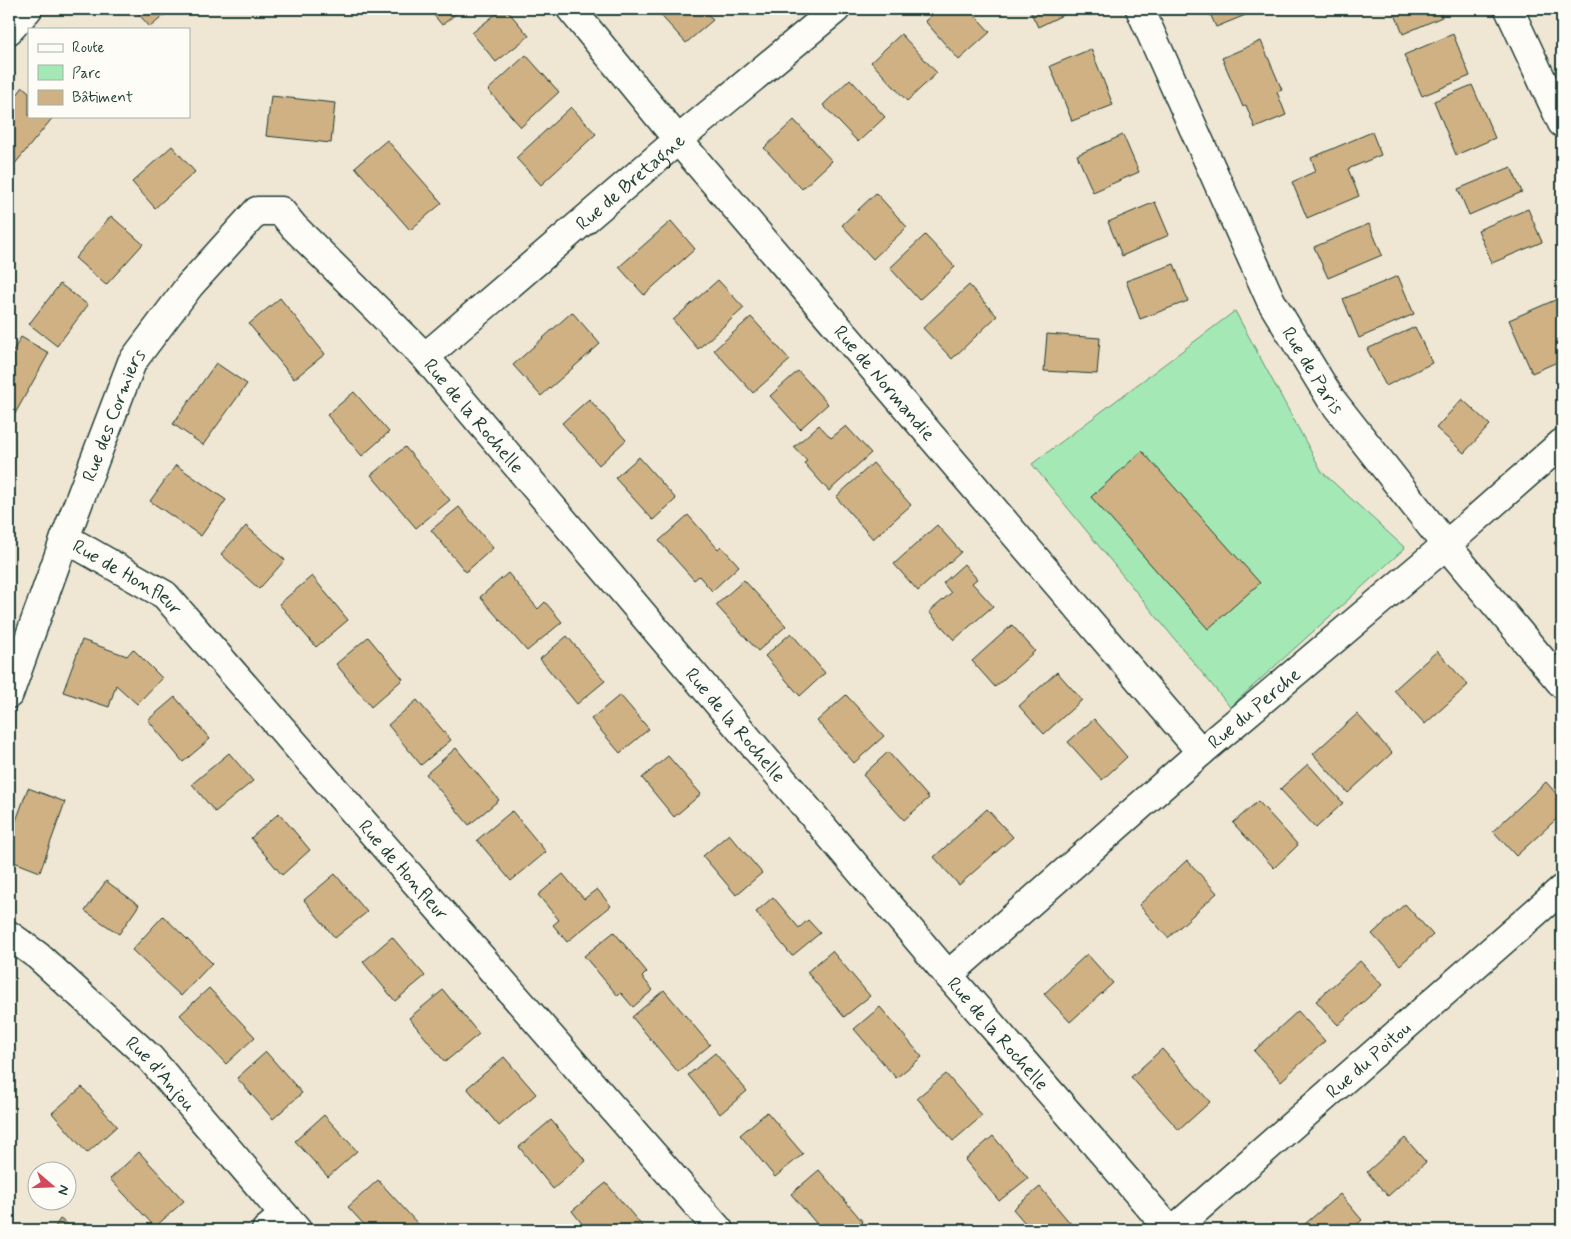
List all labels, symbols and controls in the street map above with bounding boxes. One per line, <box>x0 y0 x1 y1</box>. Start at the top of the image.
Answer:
legend <box>28 28 190 118</box>
text: Route <box>72 38 105 58</box>
text: Parc <box>72 64 100 84</box>
text: Bâtiment <box>72 88 133 108</box>
street label: Rue de Bretagne <box>571 128 691 236</box>
street label: Rue de Normandie <box>828 320 940 446</box>
street label: Rue de Paris <box>1276 322 1350 420</box>
street label: Rue des Cormiers <box>77 343 152 485</box>
street label: Rue de la Rochelle <box>418 354 529 479</box>
street label: Rue de Honfleur <box>68 534 188 621</box>
street label: Rue du Perche <box>1203 662 1306 755</box>
street label: Rue de la Rochelle <box>679 663 791 788</box>
street label: Rue de Honfleur <box>352 815 454 926</box>
street label: Rue de la Rochelle <box>941 972 1054 1096</box>
street label: Rue du Poitou <box>1321 1016 1416 1104</box>
street label: Rue d'Anjou <box>120 1031 201 1117</box>
north arrow <box>28 1162 78 1212</box>
text: N <box>53 1183 73 1197</box>

